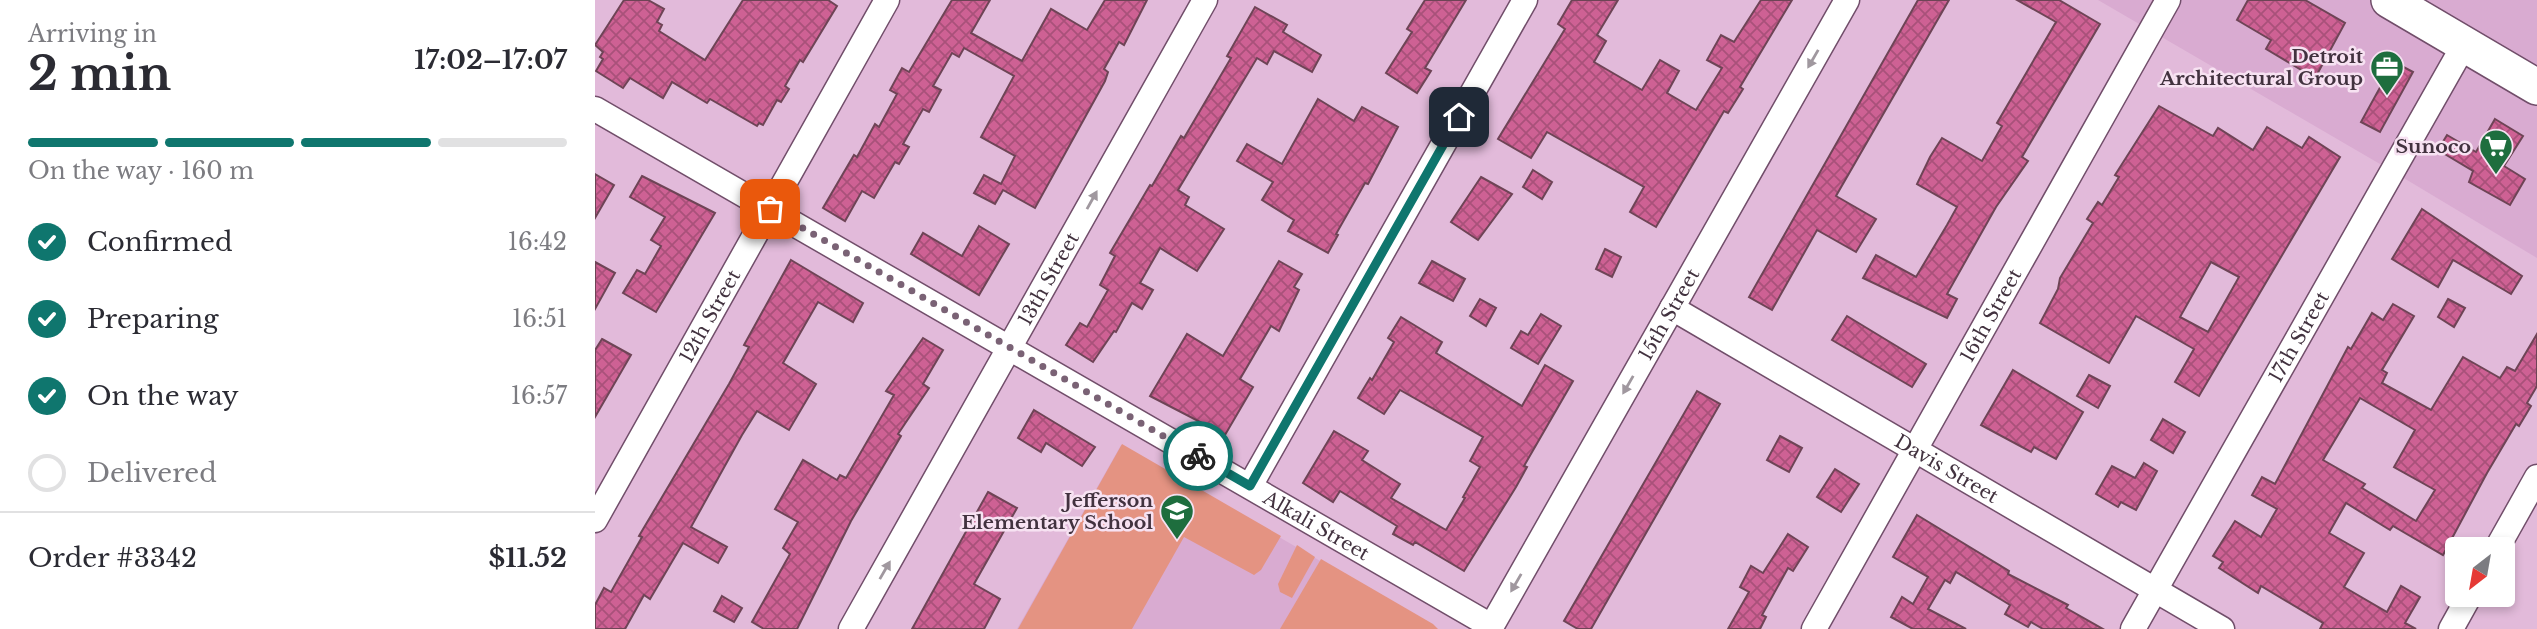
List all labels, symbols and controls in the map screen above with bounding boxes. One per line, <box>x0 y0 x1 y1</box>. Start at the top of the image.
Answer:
text: Arriving in <box>28 20 157 48</box>
text: 17:02–17:07 <box>414 44 567 76</box>
text: 2 min <box>28 45 171 102</box>
place label: Detroit Architectural Group <box>2159 45 2364 90</box>
office icon: Detroit Architectural Group <box>2368 48 2406 97</box>
one-way arrow <box>1807 50 1819 69</box>
pin <box>1429 87 1489 147</box>
icon: home <box>1440 98 1478 136</box>
supermarket icon: Sunoco <box>2477 127 2515 176</box>
place label: Sunoco <box>2395 135 2471 158</box>
text: On the way · 160 m <box>28 157 254 185</box>
pin <box>740 179 800 239</box>
icon: bag <box>751 190 789 228</box>
one-way arrow <box>1086 191 1098 210</box>
icon: check <box>28 223 66 261</box>
text: Confirmed <box>87 226 232 258</box>
street label: 13th Street <box>1013 227 1084 329</box>
text: 16:42 <box>508 228 567 256</box>
street label: 15th Street <box>1633 263 1704 364</box>
street label: 16th Street <box>1955 264 2026 366</box>
street label: 12th Street <box>674 265 745 367</box>
street label: 17th Street <box>2264 286 2334 386</box>
icon: check <box>28 300 66 338</box>
text: Preparing <box>87 303 219 335</box>
text: 16:51 <box>512 305 567 333</box>
one-way arrow <box>1622 375 1634 395</box>
icon: check <box>28 377 66 415</box>
text: On the way <box>87 380 239 412</box>
text: 16:57 <box>511 382 567 410</box>
courier <box>1163 421 1233 491</box>
street label: Davis Street <box>1891 429 2003 508</box>
icon: bike <box>1179 437 1217 475</box>
text: Delivered <box>87 457 217 489</box>
street label: Alkali Street <box>1259 485 1374 565</box>
place label: Jefferson Elementary School <box>962 489 1153 534</box>
school or university icon: Jefferson Elementary School <box>1158 492 1196 541</box>
north arrow <box>2445 537 2515 607</box>
map controls <box>2445 537 2515 607</box>
text: Order #3342 <box>28 542 197 574</box>
text: $11.52 <box>488 542 567 574</box>
one-way arrow <box>879 560 891 579</box>
one-way arrow <box>1510 573 1522 592</box>

